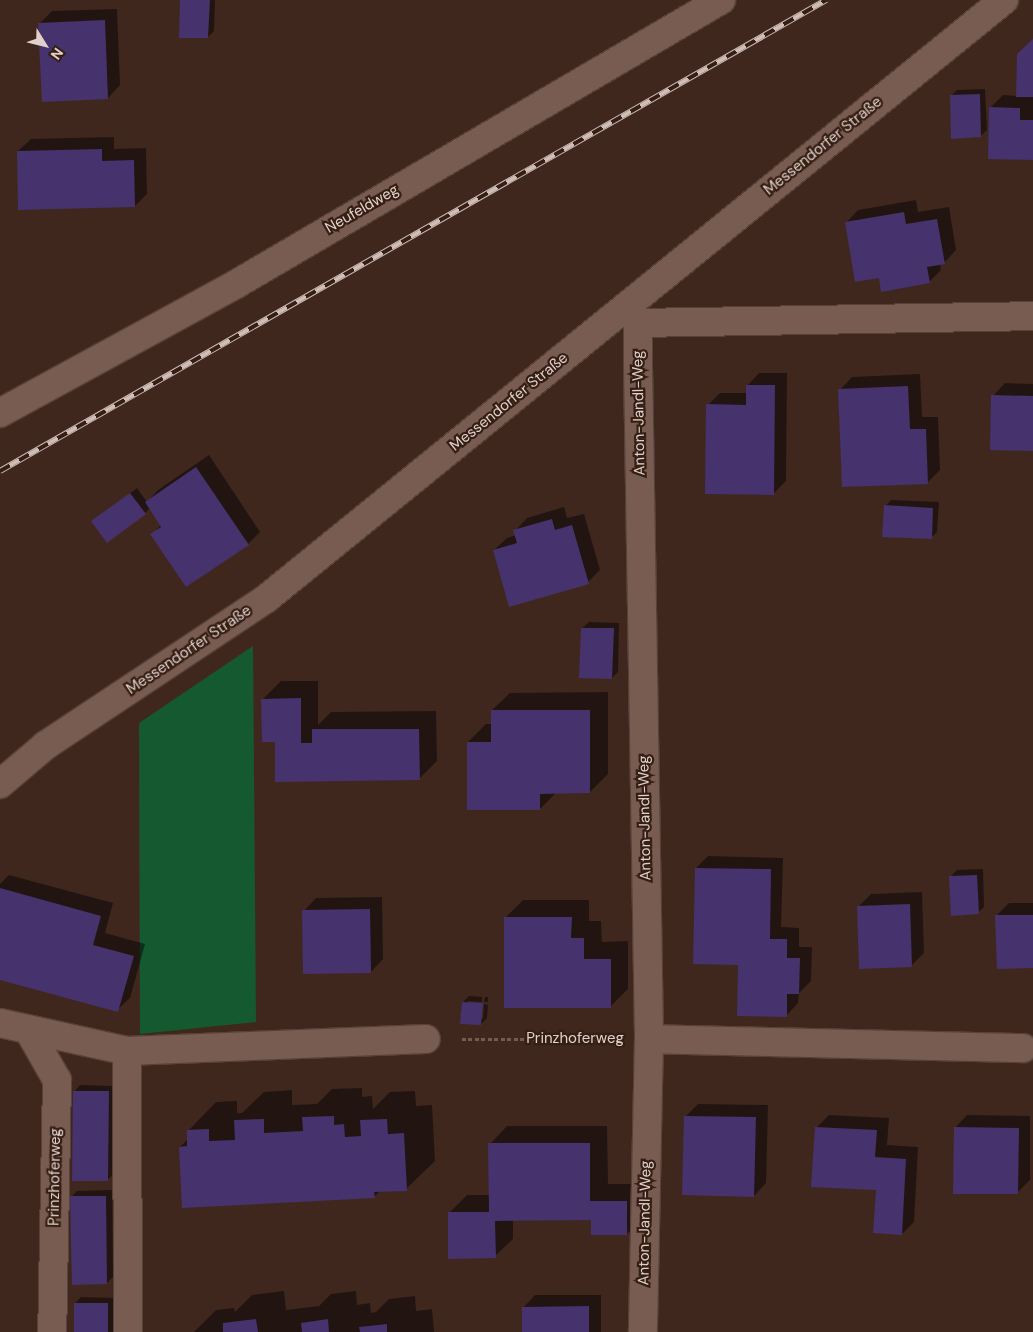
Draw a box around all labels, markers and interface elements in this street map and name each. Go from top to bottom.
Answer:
north arrow [20,20,70,70]
text: N [47,44,67,63]
street label: Messendorfer Straße [760,93,886,199]
street label: Neufeldweg [322,181,402,237]
street label: Messendorfer Straße [446,349,572,455]
street label: Anton-Jandl-Weg [629,350,649,476]
street label: Messendorfer Straße [123,602,255,698]
street label: Anton-Jandl-Weg [635,755,655,881]
street label: Prinzhoferweg [526,1030,624,1048]
street label: Prinzhoferweg [45,1128,65,1226]
street label: Anton-Jandl-Weg [635,1160,655,1286]

